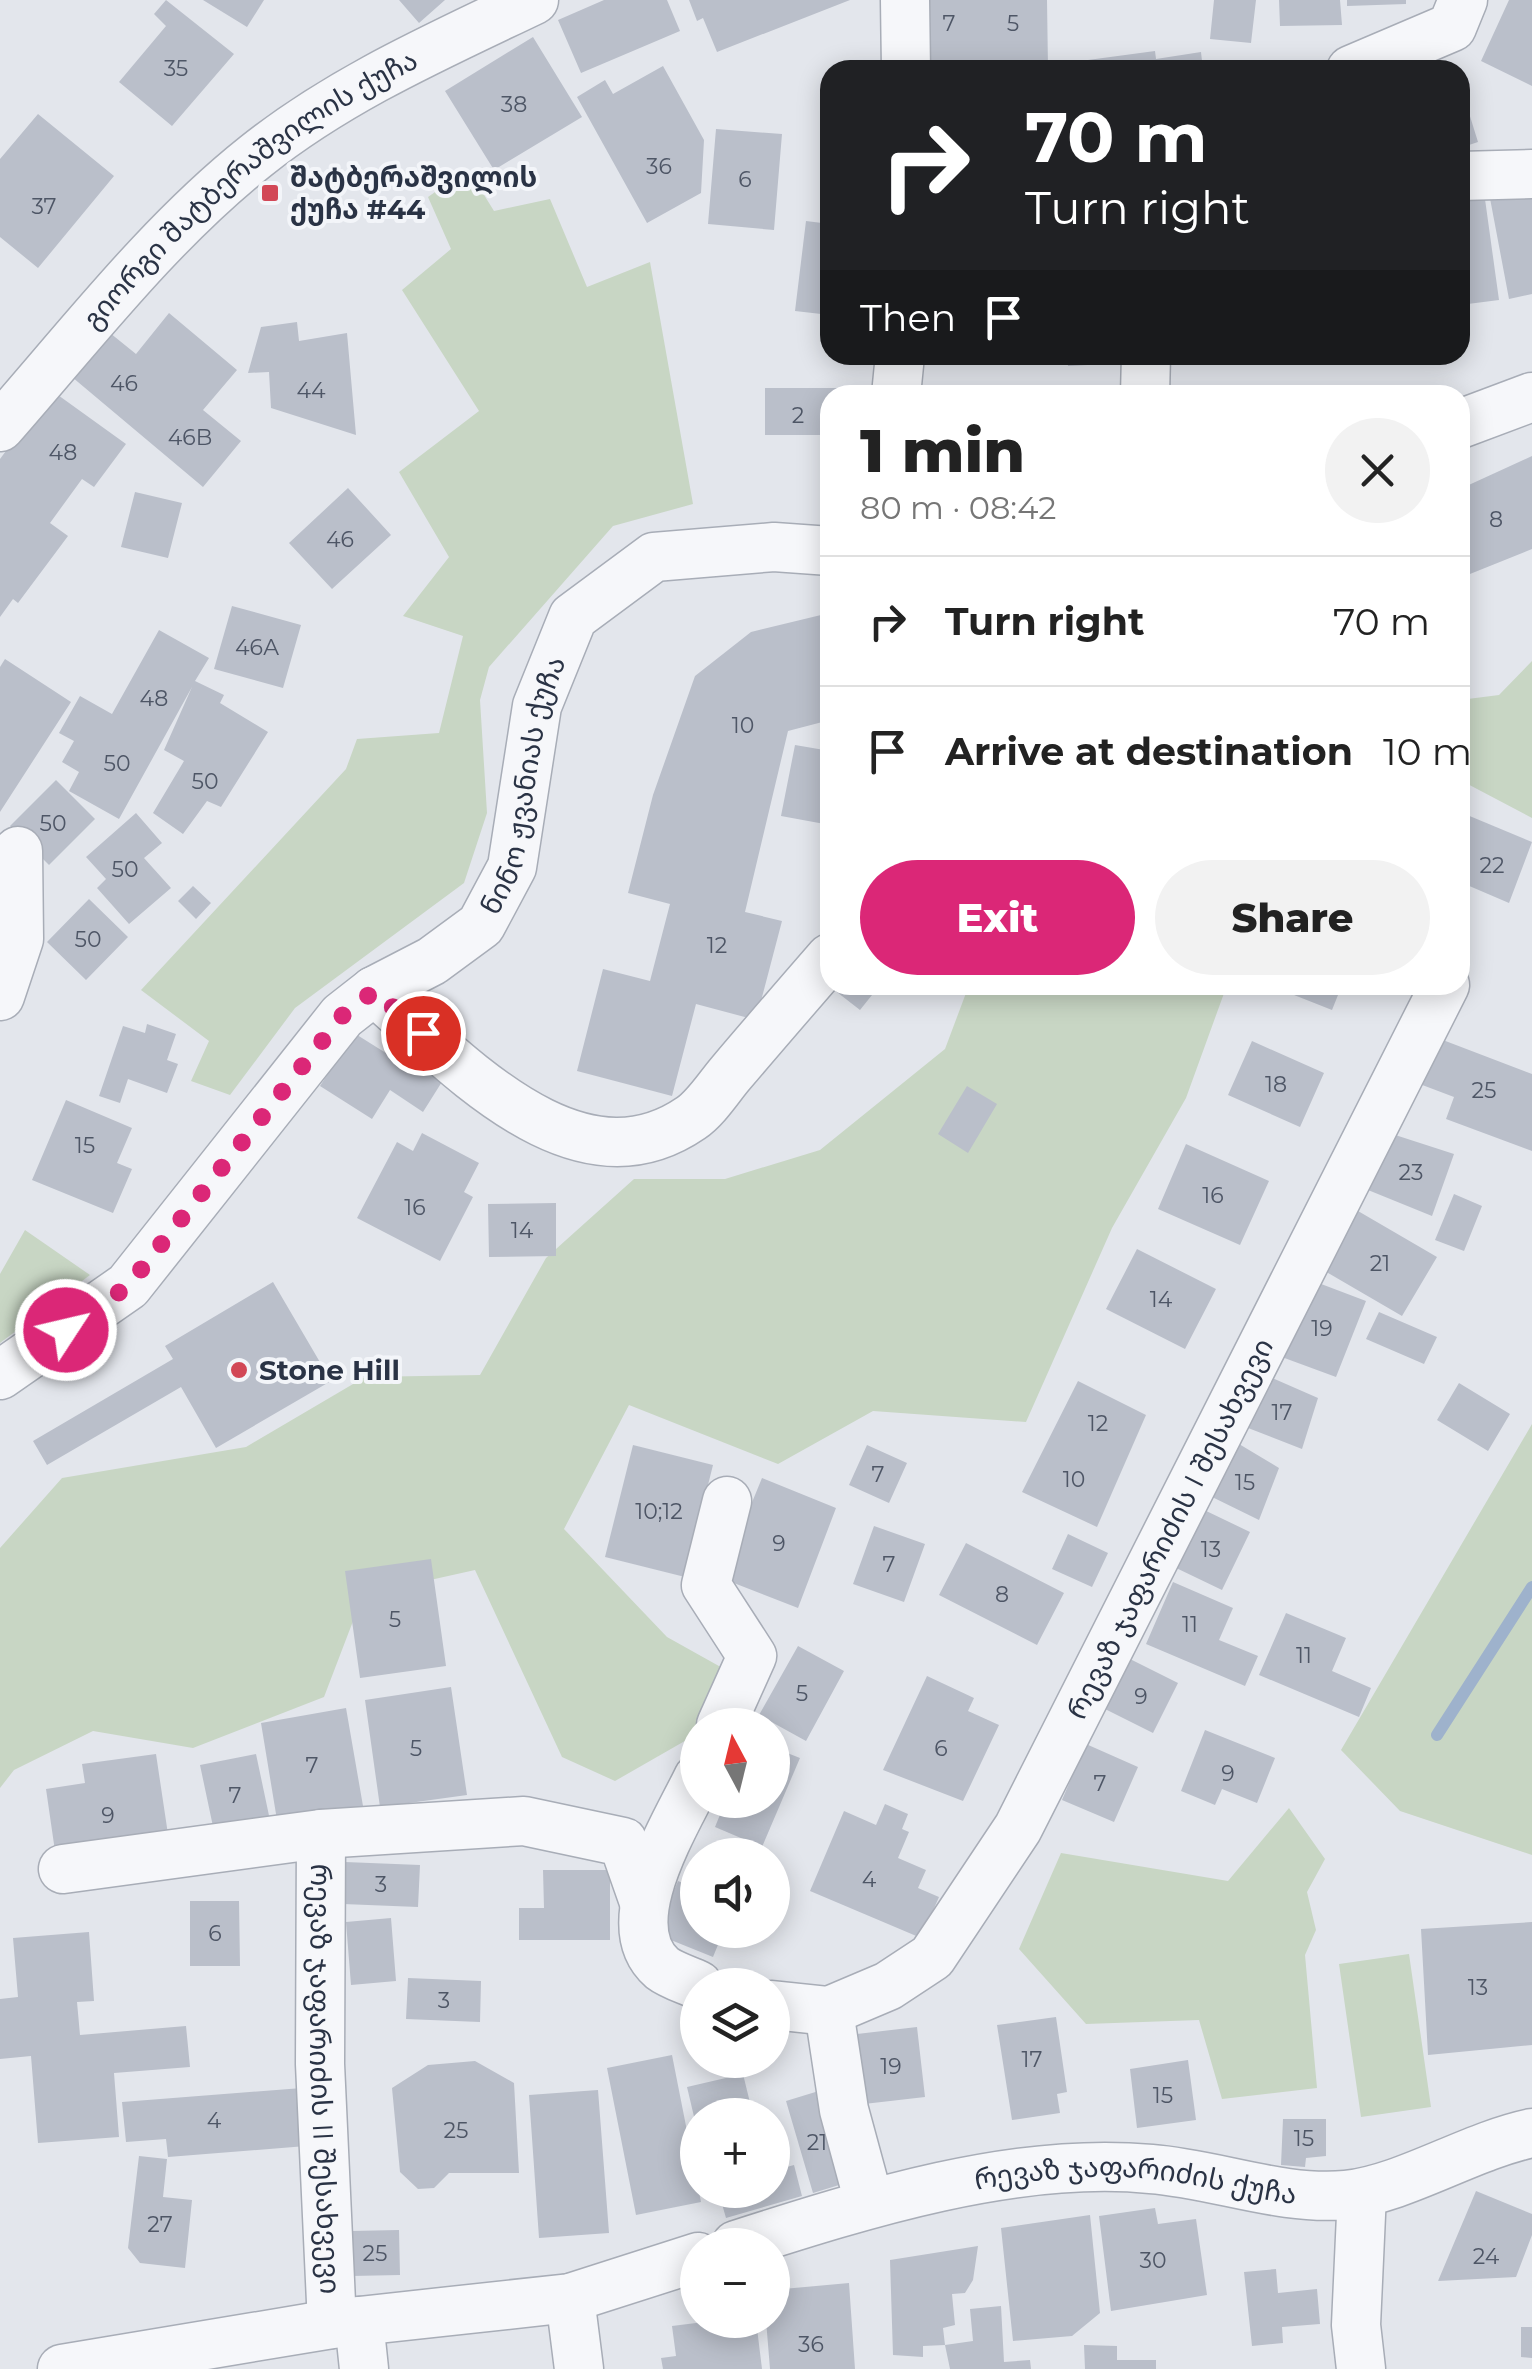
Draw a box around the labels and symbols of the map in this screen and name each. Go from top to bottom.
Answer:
house number: 7 [943,10,956,37]
house number: 5 [1007,10,1019,37]
street label: გიორგი შატბერაშვილის ქუჩა [75,42,423,336]
house number: 35 [164,55,188,82]
house number: 38 [501,91,527,118]
house number: 36 [646,153,672,180]
place label: შატბერაშვილის ქუჩა #44 [290,160,537,226]
house number: 6 [738,166,752,193]
marker: შატბერაშვილის ქუჩა #44 [259,182,281,204]
house number: 37 [31,193,57,220]
house number: 46 [110,370,138,397]
house number: 44 [296,377,326,404]
house number: 2 [792,402,804,429]
house number: 46B [168,424,212,451]
house number: 48 [49,439,77,466]
house number: 8 [1489,506,1503,533]
house number: 46 [326,526,354,553]
house number: 46A [235,634,279,661]
street label: ნინო ჟვანიას ქუჩა [473,651,572,920]
house number: 48 [140,685,168,712]
house number: 10 [732,712,754,739]
house number: 50 [103,750,131,777]
house number: 50 [191,768,219,795]
house number: 50 [39,810,67,837]
house number: 22 [1480,852,1505,879]
house number: 50 [111,856,139,883]
house number: 50 [74,926,102,953]
house number: 12 [707,932,727,959]
pin [381,991,466,1076]
house number: 18 [1265,1071,1287,1098]
house number: 25 [1472,1077,1496,1104]
house number: 15 [75,1132,95,1159]
house number: 23 [1399,1159,1423,1186]
house number: 16 [1202,1182,1224,1209]
house number: 16 [404,1194,426,1221]
house number: 14 [511,1217,534,1244]
house number: 21 [1370,1250,1390,1277]
position arrow [14,1278,118,1382]
house number: 14 [1150,1286,1173,1313]
house number: 19 [1311,1315,1333,1342]
street label: რევაზ ჯაფარიძის I შესახვევი [1059,1332,1280,1724]
place label: Stone Hill [259,1353,400,1387]
marker: Stone Hill [228,1359,250,1381]
house number: 17 [1272,1399,1292,1426]
house number: 12 [1088,1410,1108,1437]
house number: 7 [872,1461,885,1488]
house number: 10 [1063,1466,1085,1493]
house number: 15 [1235,1469,1255,1496]
house number: 10;12 [635,1498,683,1525]
house number: 9 [772,1530,786,1557]
house number: 13 [1201,1536,1221,1563]
house number: 7 [883,1551,896,1578]
house number: 8 [995,1581,1009,1608]
house number: 5 [389,1606,401,1633]
house number: 11 [1182,1611,1198,1638]
house number: 11 [1296,1642,1312,1669]
house number: 5 [796,1680,808,1707]
house number: 9 [1134,1683,1148,1710]
north arrow [680,1708,790,1818]
house number: 5 [410,1735,422,1762]
house number: 6 [934,1735,948,1762]
house number: 7 [306,1752,319,1779]
house number: 9 [1221,1760,1235,1787]
house number: 7 [1094,1770,1107,1797]
house number: 7 [229,1782,242,1809]
house number: 9 [101,1802,115,1829]
street label: რევაზ ჯაფარიძის II შესახვევი [303,1864,348,2295]
house number: 4 [862,1866,877,1893]
house number: 3 [375,1871,387,1898]
house number: 6 [208,1920,222,1947]
house number: 13 [1468,1974,1488,2001]
house number: 3 [438,1987,450,2014]
house number: 17 [1022,2046,1042,2073]
house number: 19 [880,2053,902,2080]
house number: 15 [1153,2082,1173,2109]
house number: 4 [207,2107,222,2134]
house number: 25 [444,2117,468,2144]
house number: 15 [1294,2125,1314,2152]
house number: 21 [807,2129,827,2156]
street label: რევაზ ჯაფარიძის ქუჩა [972,2150,1299,2211]
house number: 27 [147,2211,173,2238]
house number: 25 [363,2240,387,2267]
house number: 24 [1473,2243,1500,2270]
house number: 30 [1140,2247,1166,2274]
house number: 36 [798,2331,824,2358]

